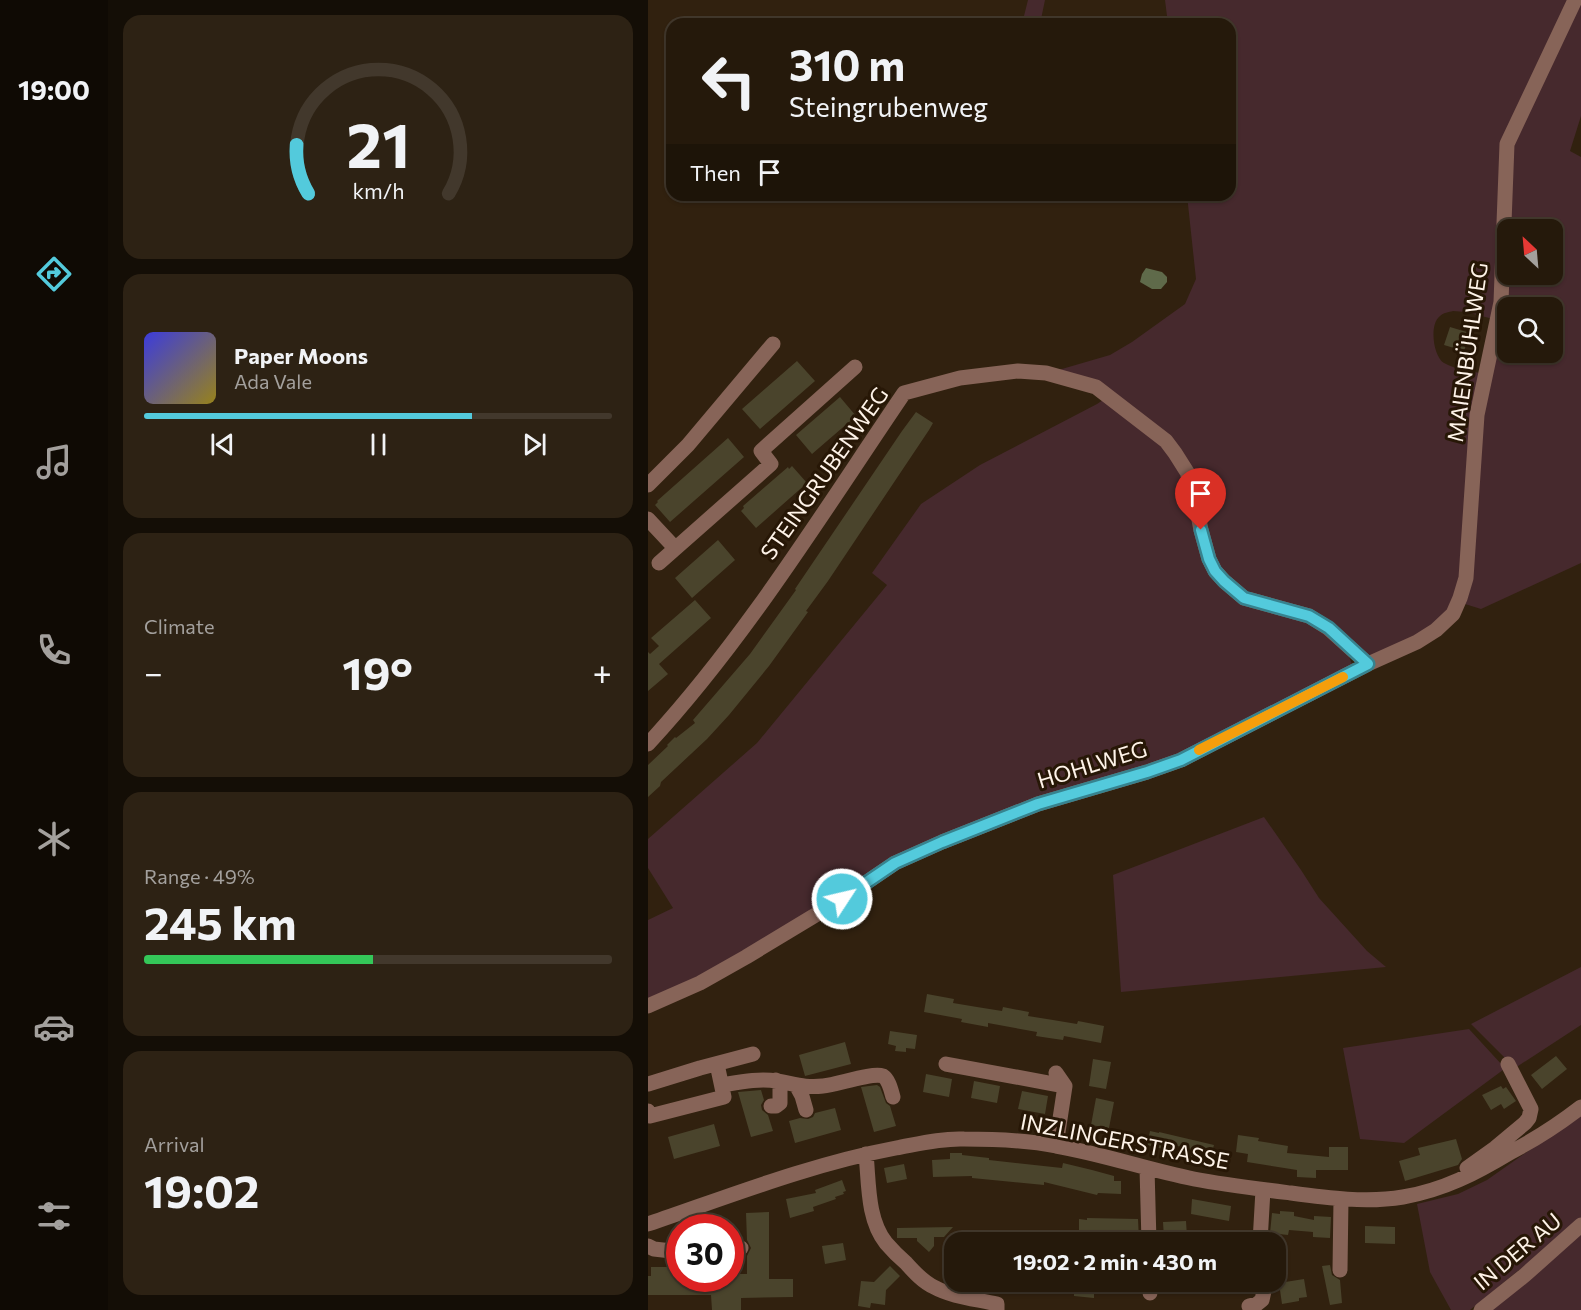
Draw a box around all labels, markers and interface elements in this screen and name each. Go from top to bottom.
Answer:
text: 310 m [789,38,905,90]
icon: left [690,42,768,120]
text: 19:00 [18,73,90,106]
text: Steingrubenweg [789,90,988,123]
text: 21 [346,105,410,181]
icon: arrive [753,156,786,189]
text: Then [690,159,741,186]
text: km/h [352,177,404,203]
north arrow [1497,219,1563,285]
map controls [1497,219,1563,363]
icon: directions [33,253,75,295]
street label: MAIENBÜHLWEG [1441,260,1493,444]
button: search [1497,297,1563,363]
text: Paper Moons [234,342,368,369]
text: Ada Vale [234,369,312,393]
street label: STEINGRUBENWEG [754,382,894,564]
icon: previous [206,428,239,461]
icon: pause [362,428,395,461]
icon: next [518,428,551,461]
icon: music [33,441,75,483]
pin [1175,468,1226,530]
icon: arrive [1184,477,1217,510]
text: Climate [144,614,214,638]
icon: phone [33,629,75,671]
text: 19° [342,644,413,699]
text: − [144,651,163,692]
text: + [593,651,612,692]
street label: HOHLWEG [1034,735,1150,793]
icon: climate [33,818,75,860]
text: Range · 49% [144,864,255,888]
position arrow [810,867,874,931]
text: 245 km [144,894,297,949]
icon: car [33,1006,75,1048]
street label: INZLINGERSTRASSE [1018,1107,1232,1175]
text: Arrival [144,1132,205,1156]
text: 19:02 [144,1162,259,1217]
icon: filters [33,1195,75,1237]
street label: IN DER AU [1468,1207,1566,1295]
speed limit sign: 30 [666,1214,744,1292]
text: 19:02 · 2 min · 430 m [1013,1248,1217,1275]

